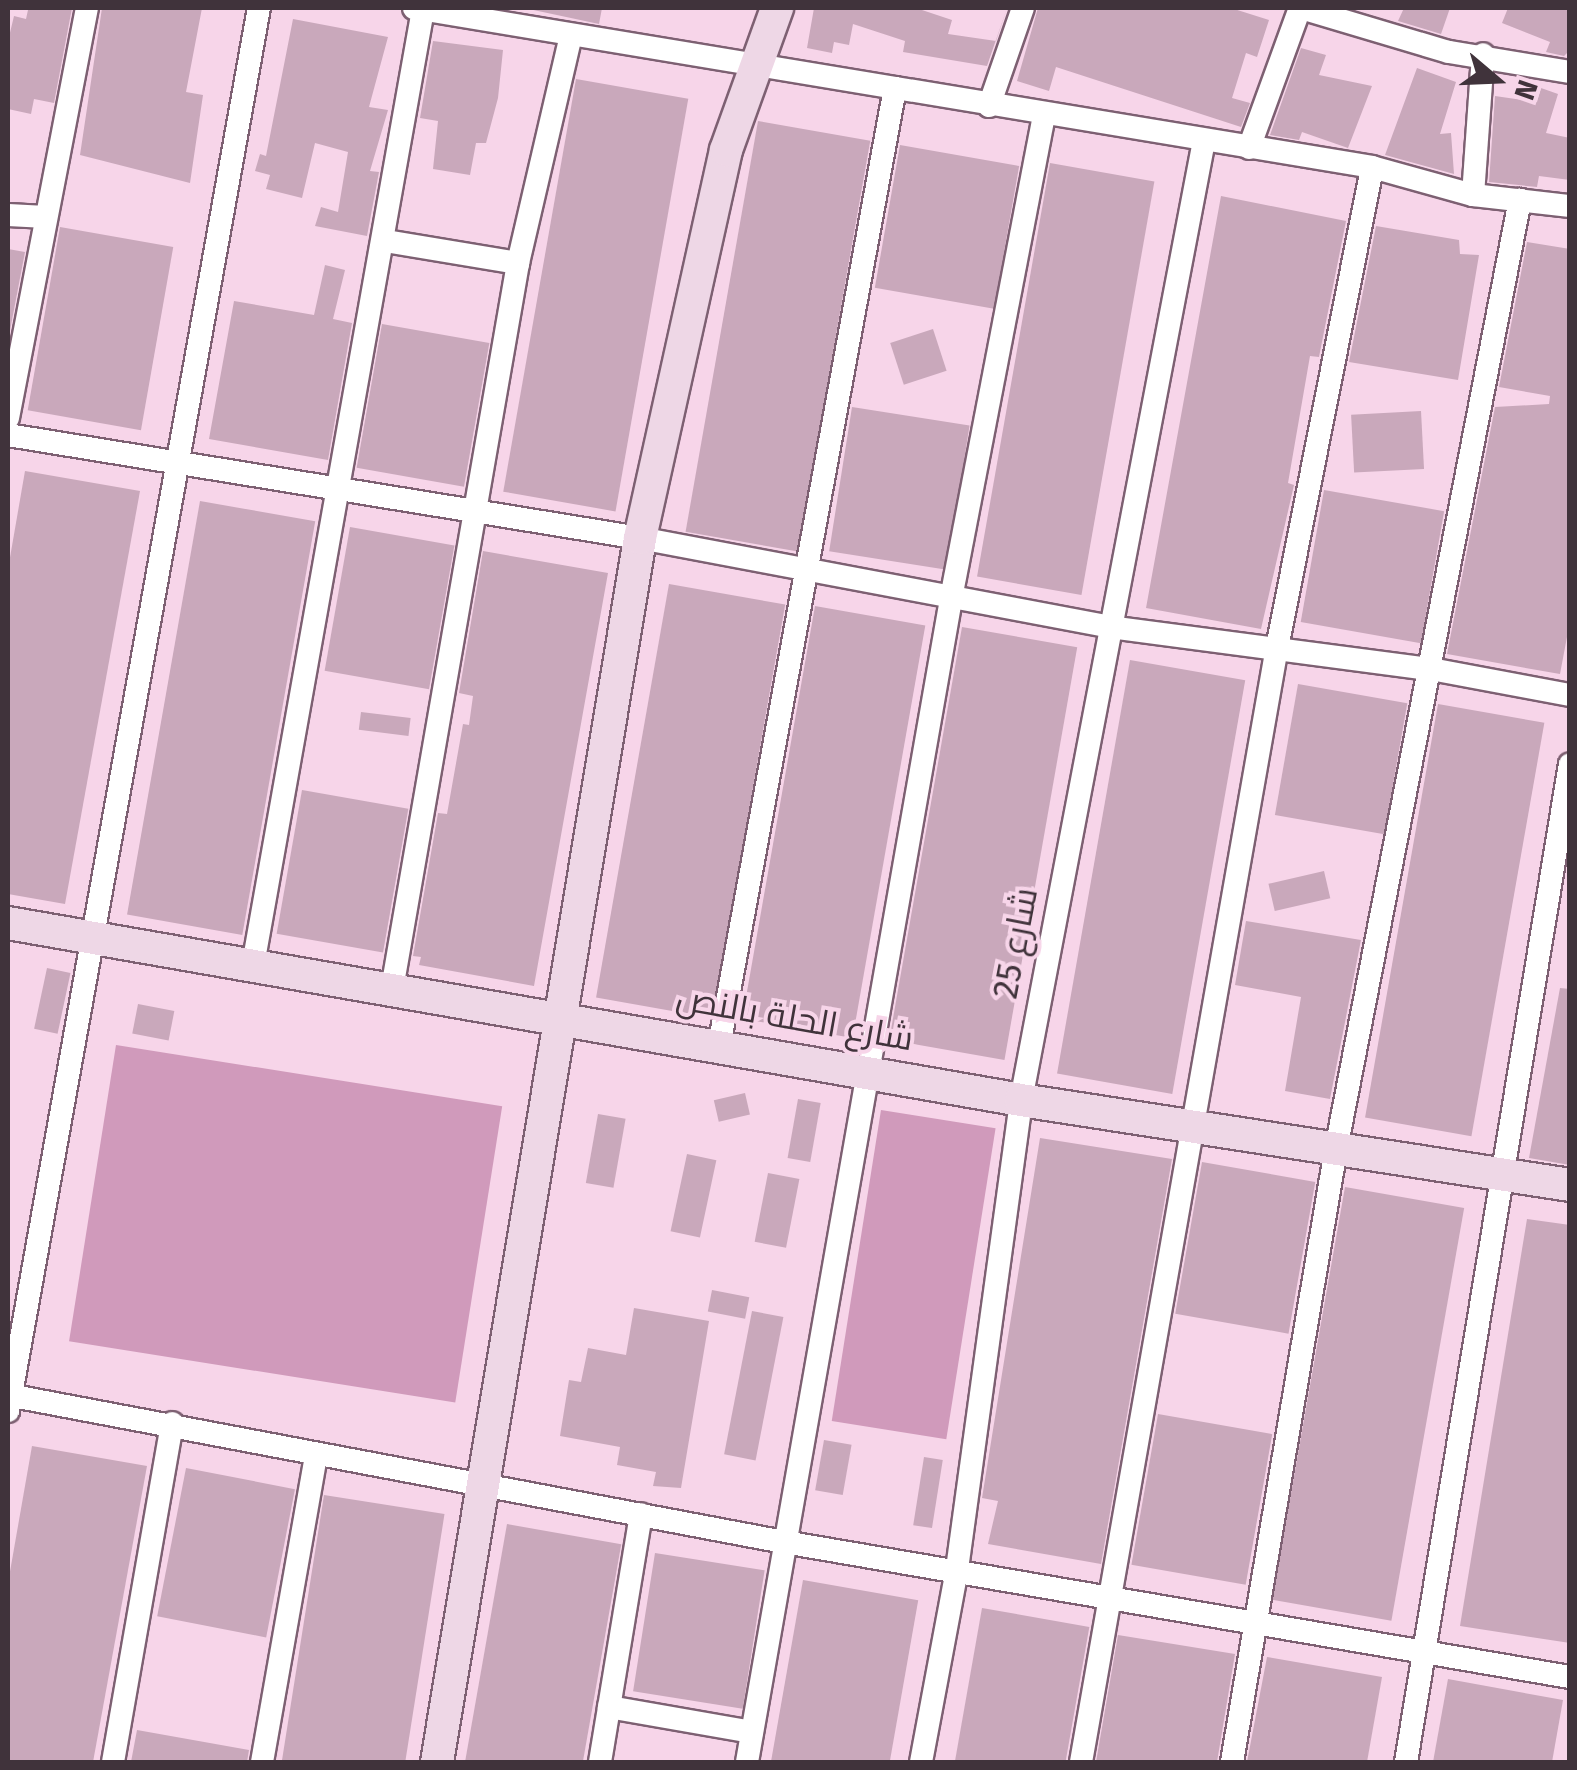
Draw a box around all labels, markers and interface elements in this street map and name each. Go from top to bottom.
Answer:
north arrow [1447,30,1547,130]
text: N [1507,76,1544,104]
street label: شارع 25 [984,884,1046,1002]
street label: شارع الحلة بالنص [673,976,917,1060]

